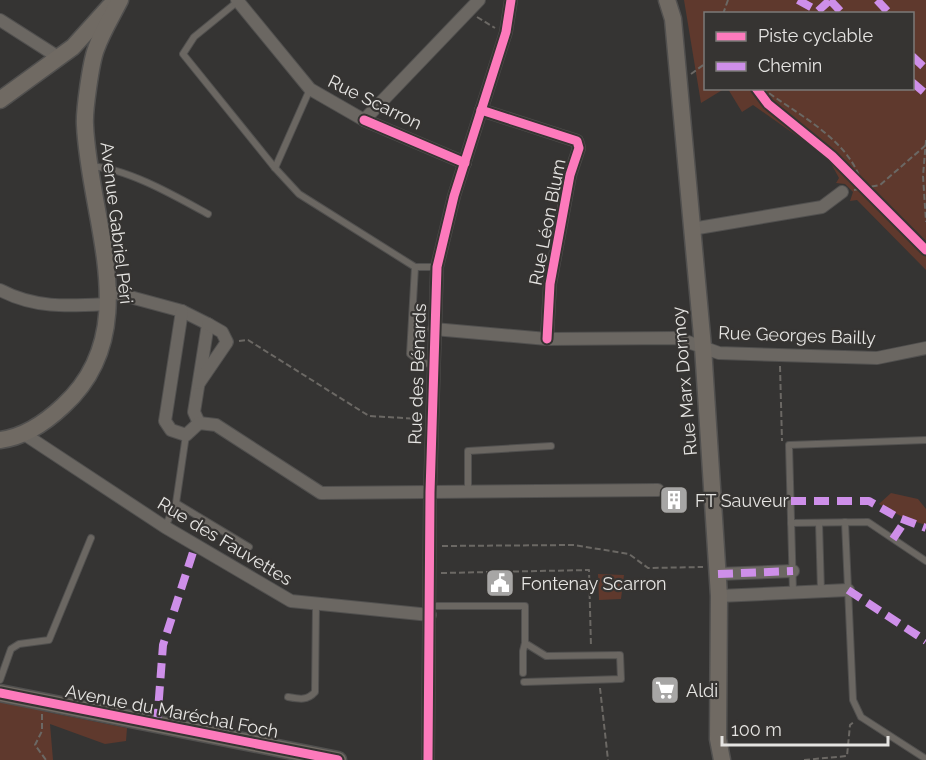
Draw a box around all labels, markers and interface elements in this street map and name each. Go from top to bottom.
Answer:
legend [704,12,914,90]
text: Piste cyclable [758,25,874,46]
text: Chemin [758,55,822,76]
street label: Rue Scarron [325,70,425,134]
street label: Avenue Gabriel Péri [97,141,137,305]
street label: Rue Léon Blum [524,157,570,287]
street label: Rue des Bénards [404,303,430,445]
street label: Rue Marx Dormoy [667,305,701,456]
street label: Rue Georges Bailly [718,322,876,348]
building icon: FT Sauveur [658,484,690,516]
place label: FT Sauveur [695,490,790,511]
street label: Rue des Fauvettes [154,493,296,590]
public building icon: Fontenay Scarron [484,567,516,599]
place label: Fontenay Scarron [521,573,667,594]
supermarket icon: Aldi [649,674,681,706]
street label: Avenue du Maréchal Foch [64,680,280,742]
place label: Aldi [686,680,718,701]
scale bar [722,709,888,747]
text: 100 m [731,719,782,740]

